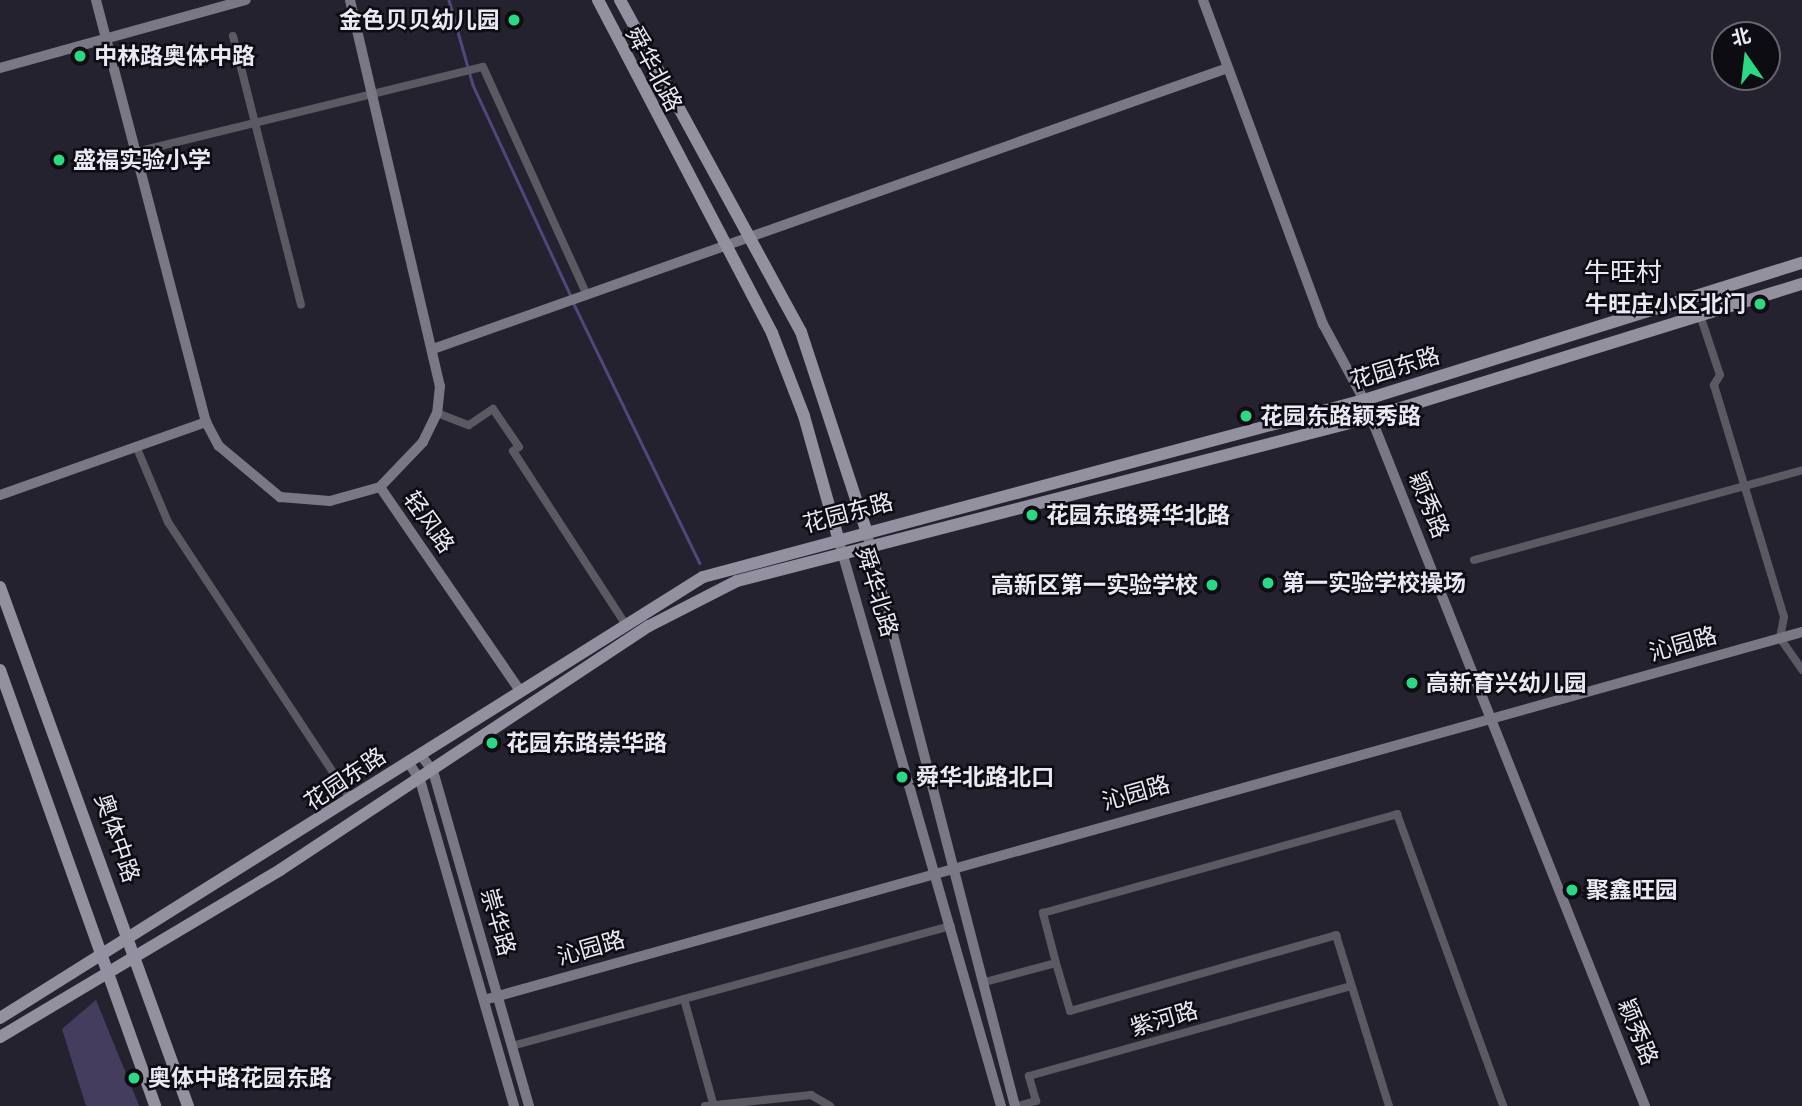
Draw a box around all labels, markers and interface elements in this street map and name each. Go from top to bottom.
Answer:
place label: 金色贝贝幼儿园 [339,6,500,34]
marker: 金色贝贝幼儿园 [506,12,522,28]
north arrow [1711,21,1781,91]
street label: 舜华北路 [620,22,688,116]
text: 北 [1729,23,1754,52]
place label: 中林路奥体中路 [94,42,255,70]
marker: 中林路奥体中路 [72,48,88,64]
place label: 盛福实验小学 [73,146,211,174]
marker: 盛福实验小学 [51,152,67,168]
district label: 牛旺村 [1584,257,1662,289]
place label: 牛旺庄小区北门 [1585,290,1746,318]
marker: 牛旺庄小区北门 [1752,296,1768,312]
street label: 花园东路 [1347,341,1443,395]
place label: 花园东路颖秀路 [1260,402,1421,430]
marker: 花园东路颖秀路 [1238,408,1254,424]
street label: 颖秀路 [1403,468,1455,542]
street label: 轻风路 [398,486,460,558]
street label: 花园东路 [800,488,896,538]
place label: 花园东路舜华北路 [1046,501,1230,529]
marker: 花园东路舜华北路 [1024,507,1040,523]
street label: 舜华北路 [850,544,904,640]
place label: 第一实验学校操场 [1282,569,1466,597]
place label: 高新区第一实验学校 [991,571,1198,599]
marker: 第一实验学校操场 [1260,575,1276,591]
marker: 高新区第一实验学校 [1204,577,1220,593]
street label: 沁园路 [1646,621,1720,667]
place label: 高新育兴幼儿园 [1426,669,1587,697]
marker: 高新育兴幼儿园 [1404,675,1420,691]
place label: 花园东路崇华路 [506,729,667,757]
marker: 花园东路崇华路 [484,735,500,751]
street label: 花园东路 [299,742,391,816]
place label: 舜华北路北口 [916,763,1054,791]
marker: 舜华北路北口 [894,769,910,785]
street label: 沁园路 [1099,770,1173,816]
street label: 奥体中路 [89,790,145,886]
place label: 聚鑫旺园 [1586,876,1678,904]
marker: 聚鑫旺园 [1564,882,1580,898]
street label: 崇华路 [475,885,521,959]
street label: 沁园路 [554,925,628,971]
street label: 颖秀路 [1612,995,1664,1069]
street label: 紫河路 [1127,996,1201,1042]
place label: 奥体中路花园东路 [148,1064,332,1092]
marker: 奥体中路花园东路 [126,1070,142,1086]

